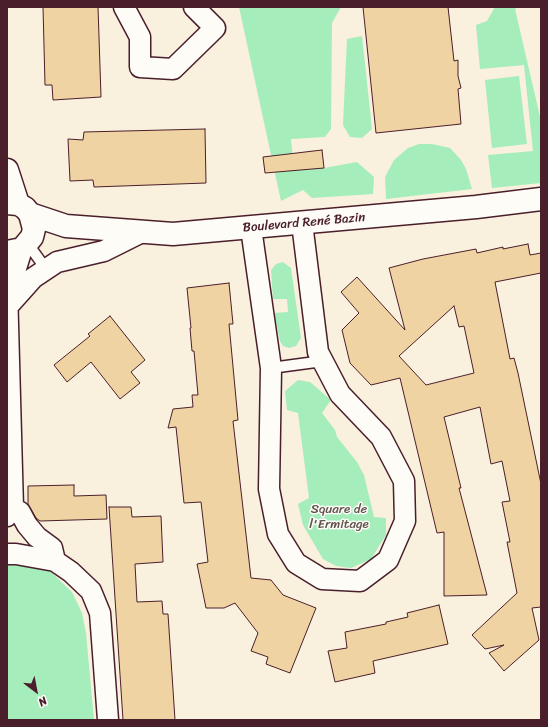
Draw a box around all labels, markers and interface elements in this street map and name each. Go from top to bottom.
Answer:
street label: Boulevard René Bazin [242,210,366,236]
park label: Square de l'Ermitage [309,502,369,533]
north arrow [16,671,56,711]
text: N [34,692,51,712]

